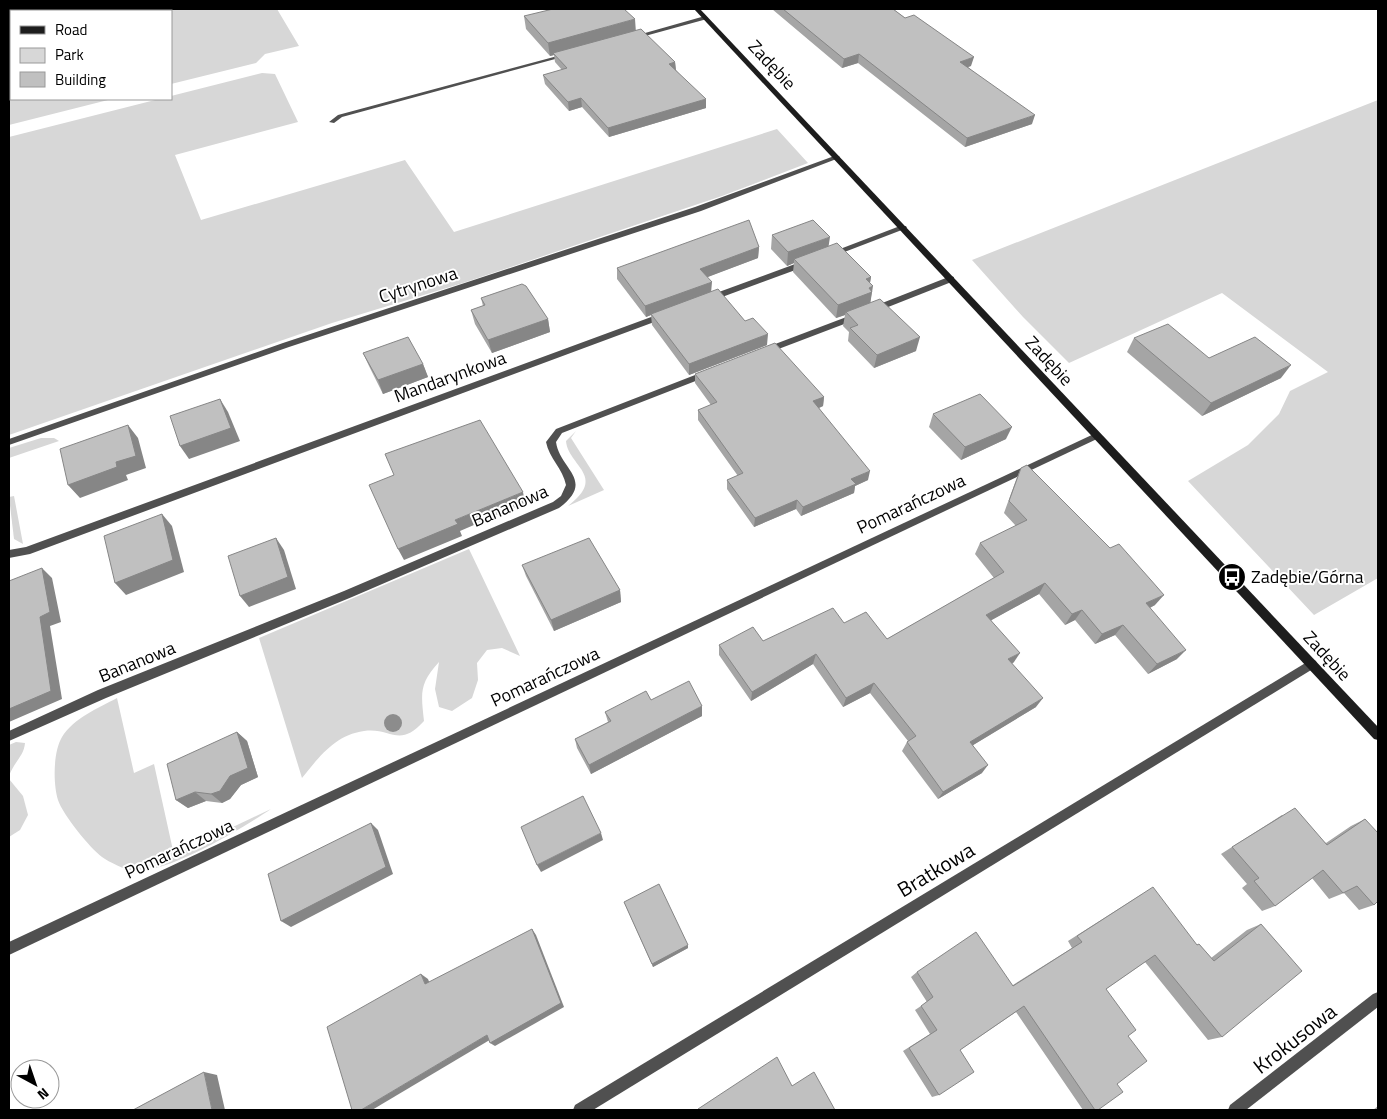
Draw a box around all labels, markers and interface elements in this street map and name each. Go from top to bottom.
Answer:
legend [10,10,172,100]
text: Road [55,18,87,41]
street label: Zadębie [742,34,803,96]
text: Park [55,43,84,66]
text: Building [55,68,106,91]
street label: Cytrynowa [375,259,461,310]
street label: Zadębie [1019,330,1080,392]
street label: Mandarynkowa [390,344,510,409]
street label: Pomarańczowa [852,467,970,541]
street label: Bananowa [467,477,552,534]
bus stop icon: Zadębie/Górna [1217,562,1247,592]
place label: Zadębie/Górna [1251,563,1364,590]
street label: Zadębie [1297,625,1358,687]
street label: Bananowa [94,634,179,689]
street label: Pomarańczowa [486,640,604,714]
street label: Pomarańczowa [120,812,238,886]
street label: Bratkowa [891,833,981,905]
street label: Krokusowa [1246,995,1343,1081]
north arrow [10,1059,60,1109]
text: N [33,1083,54,1106]

